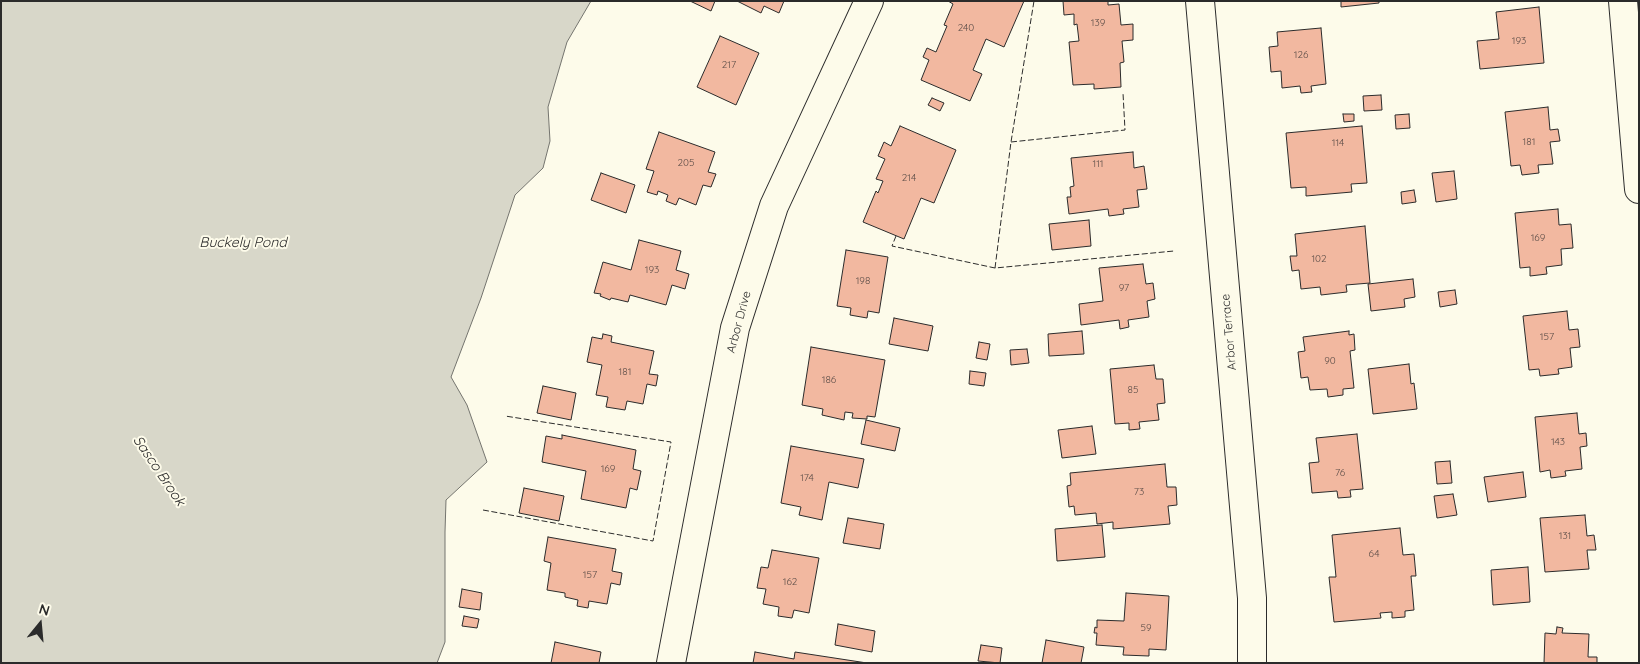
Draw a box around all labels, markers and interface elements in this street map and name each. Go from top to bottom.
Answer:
house number: 139 [1091,17,1105,29]
house number: 240 [958,22,974,34]
house number: 193 [1512,35,1526,47]
house number: 126 [1294,49,1308,61]
house number: 217 [722,59,736,71]
house number: 181 [1523,136,1535,148]
house number: 114 [1332,137,1344,149]
house number: 205 [678,157,694,169]
house number: 111 [1092,158,1104,170]
house number: 214 [902,172,916,184]
house number: 169 [1531,232,1545,244]
water label: Buckely Pond [199,235,287,251]
house number: 102 [1311,253,1327,265]
house number: 193 [645,264,659,276]
house number: 198 [856,275,870,287]
house number: 97 [1119,282,1129,294]
street label: Arbor Drive [724,289,754,355]
street label: Arbor Terrace [1218,293,1240,371]
house number: 157 [1540,331,1554,343]
house number: 90 [1324,355,1336,367]
house number: 181 [619,366,631,378]
house number: 186 [822,374,836,386]
house number: 85 [1128,384,1138,396]
water label: Sasco Brook [129,433,189,509]
house number: 143 [1551,436,1565,448]
house number: 169 [601,463,615,475]
house number: 76 [1335,467,1345,479]
house number: 174 [800,472,814,484]
house number: 73 [1134,486,1144,498]
house number: 131 [1559,530,1571,542]
house number: 64 [1369,548,1379,560]
house number: 157 [583,569,597,581]
house number: 162 [783,576,797,588]
north arrow [15,599,65,649]
text: N [37,600,52,620]
house number: 59 [1140,622,1152,634]

